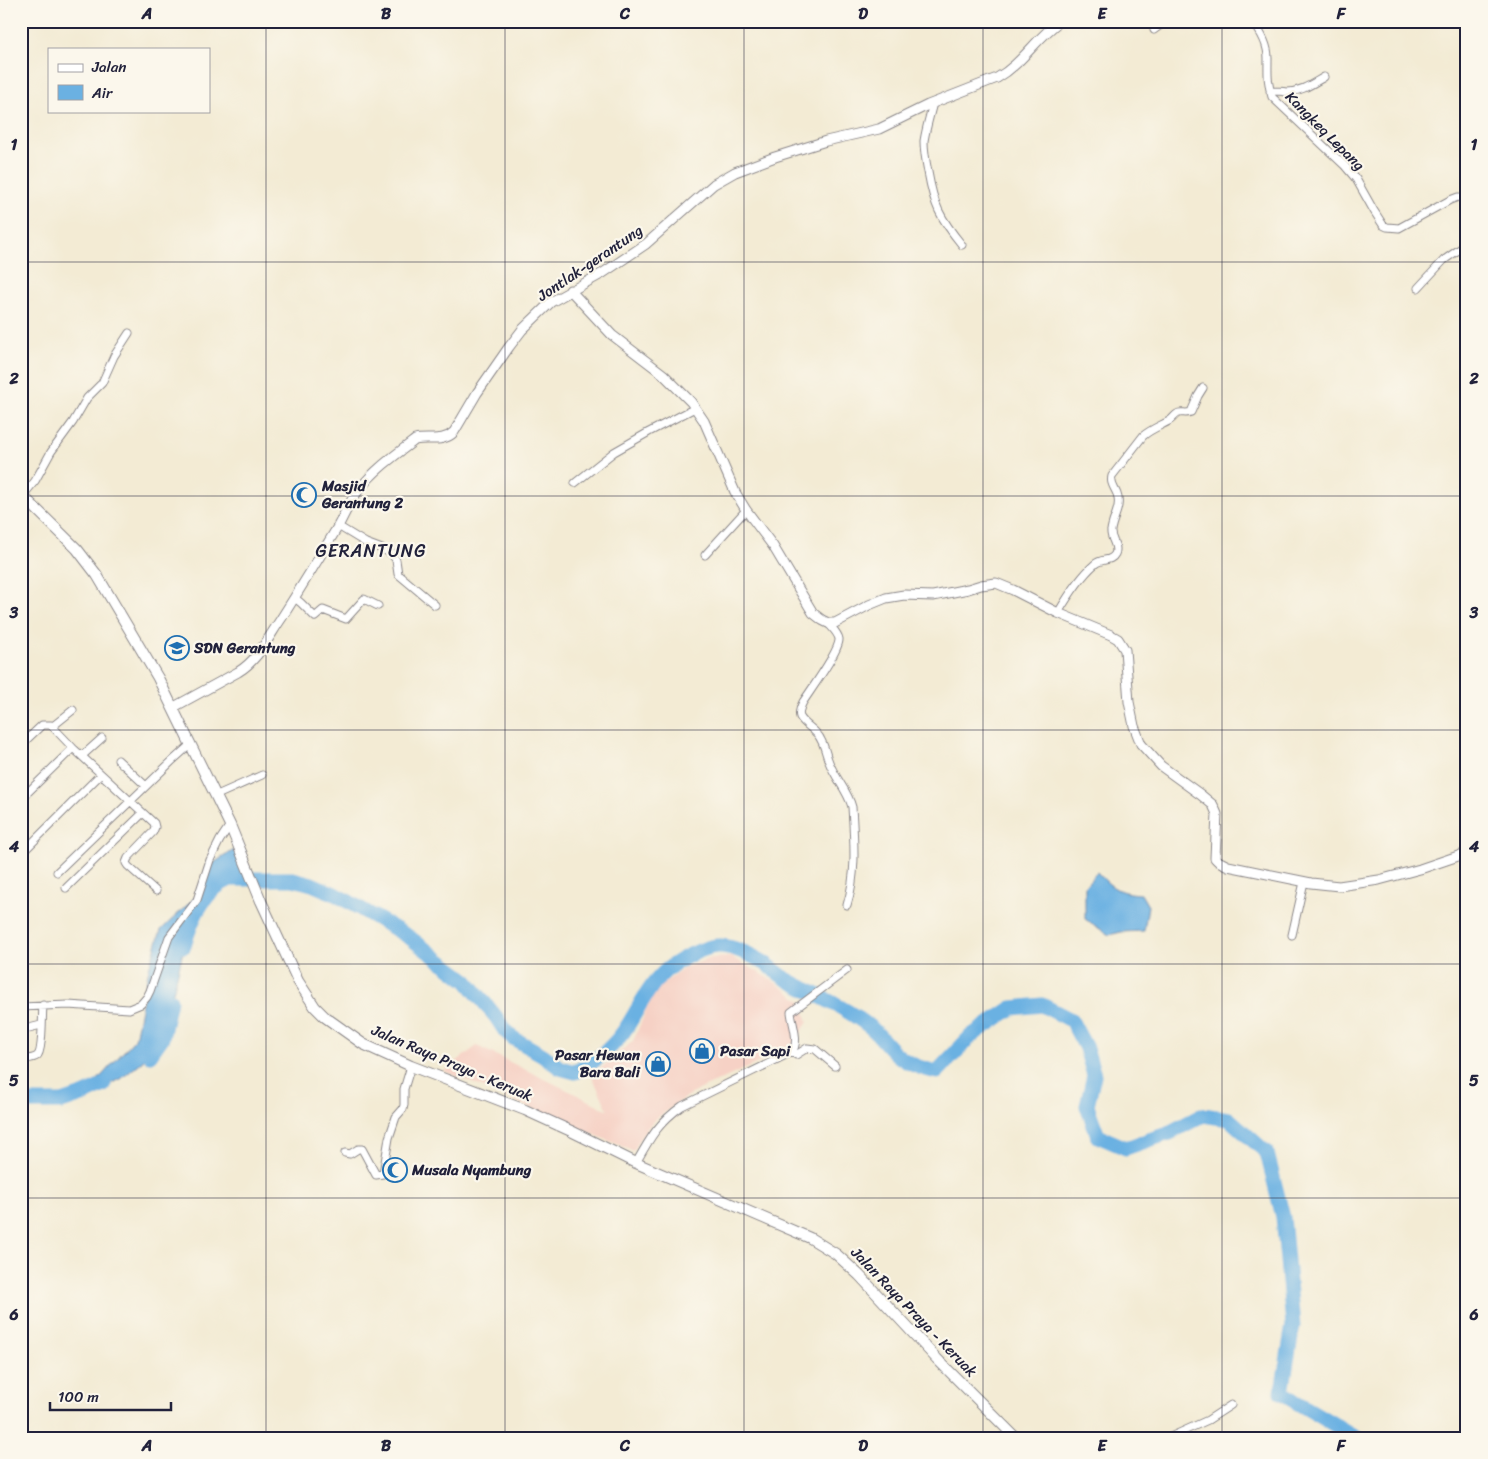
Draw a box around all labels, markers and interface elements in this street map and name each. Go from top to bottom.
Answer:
text: A [141,0,152,28]
text: B [381,0,392,28]
text: C [619,0,631,28]
text: D [858,0,868,28]
text: E [1098,0,1108,28]
text: F [1336,0,1347,28]
legend [48,48,210,112]
text: Jalan [91,54,126,80]
text: Air [91,80,113,106]
street label: Kangkeq Lepang [1279,85,1371,177]
text: 1 [11,130,18,159]
text: 1 [1471,130,1478,159]
street label: Jontlak-gerantung [531,218,649,309]
text: 2 [8,364,19,393]
text: 2 [1468,364,1479,393]
place label: Masjid Gerantung 2 [321,473,403,516]
mosque icon: Masjid Gerantung 2 [291,482,317,508]
district label: GERANTUNG [315,535,427,567]
text: 3 [9,598,19,627]
text: 3 [1469,598,1479,627]
school or university icon: SDN Gerantung [164,635,190,661]
place label: SDN Gerantung [193,635,296,661]
text: 4 [8,832,19,861]
text: 4 [1468,832,1479,861]
street label: Jalan Raya Praya - Keruak [366,1017,537,1109]
shop icon: Pasar Sapi [689,1038,715,1064]
place label: Pasar Sapi [720,1038,791,1064]
place label: Pasar Hewan Bara Bali [555,1042,641,1085]
shop icon: Pasar Hewan Bara Bali [645,1051,671,1077]
text: 5 [9,1066,19,1095]
text: 5 [1469,1066,1479,1095]
mosque icon: Musala Nyambung [382,1157,408,1183]
place label: Musala Nyambung [411,1157,532,1183]
street label: Jalan Raya Praya - Keruak [844,1240,983,1383]
text: 6 [8,1300,19,1329]
text: 6 [1468,1300,1479,1329]
scale bar [50,1379,171,1411]
text: 100 m [58,1384,99,1410]
text: A [141,1431,152,1459]
text: B [381,1431,392,1459]
text: C [619,1431,631,1459]
text: D [858,1431,868,1459]
text: E [1098,1431,1108,1459]
text: F [1336,1431,1347,1459]

